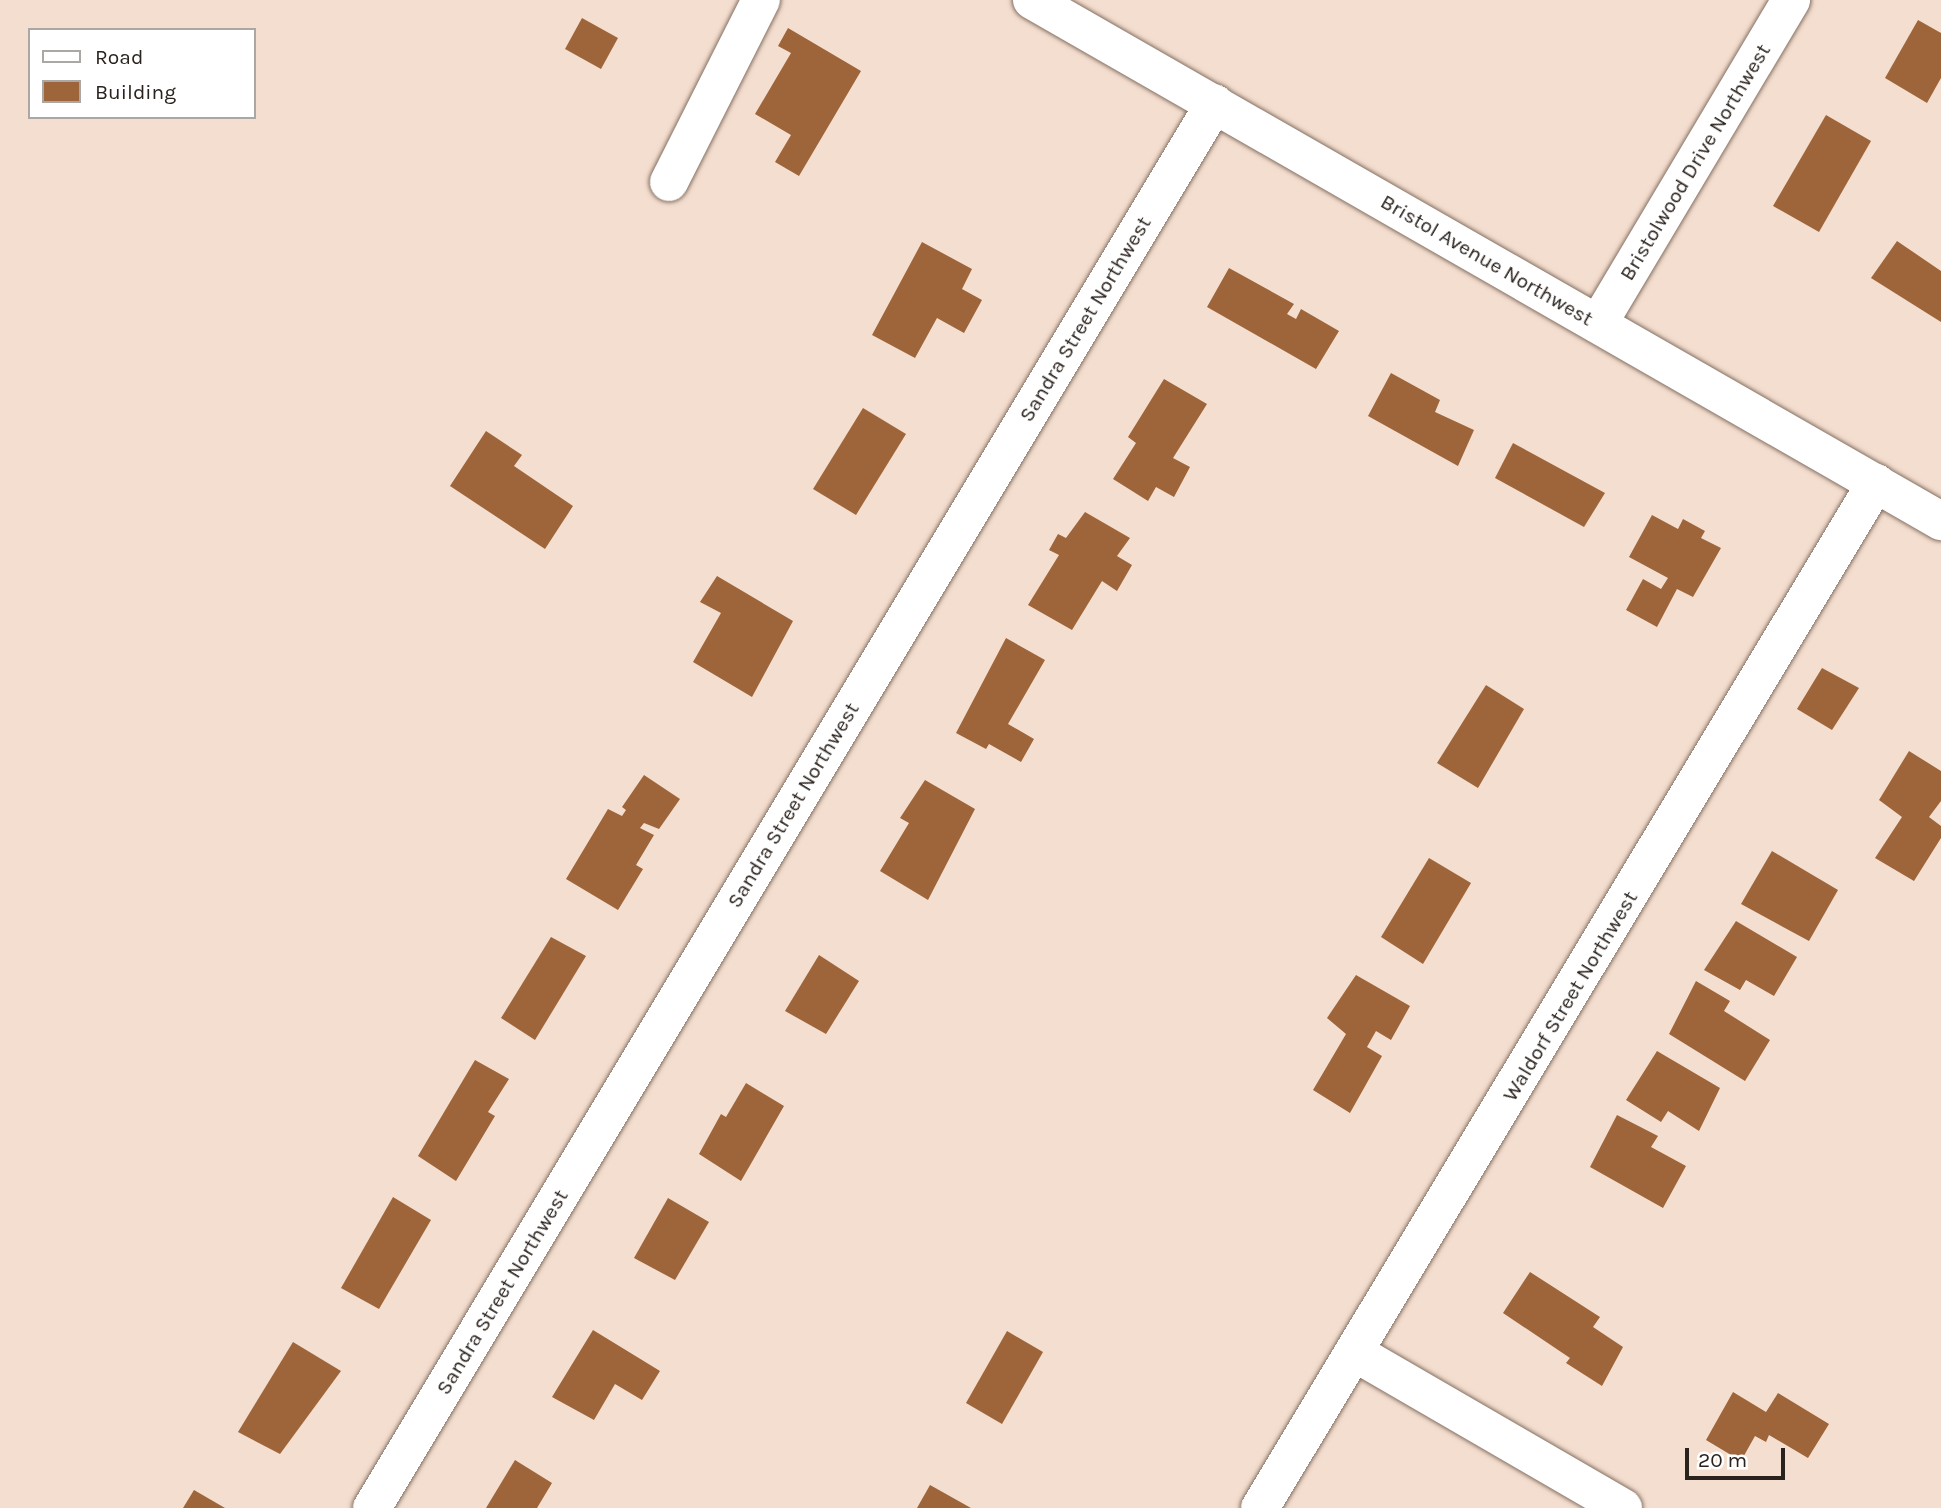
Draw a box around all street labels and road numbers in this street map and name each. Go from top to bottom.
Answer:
street label: Bristolwood Drive Northwest [1614,39,1776,285]
street label: Bristol Avenue Northwest [1376,189,1598,331]
street label: Sandra Street Northwest [1014,212,1156,426]
street label: Sandra Street Northwest [722,698,864,912]
street label: Waldorf Street Northwest [1497,886,1643,1106]
street label: Sandra Street Northwest [431,1185,573,1399]

